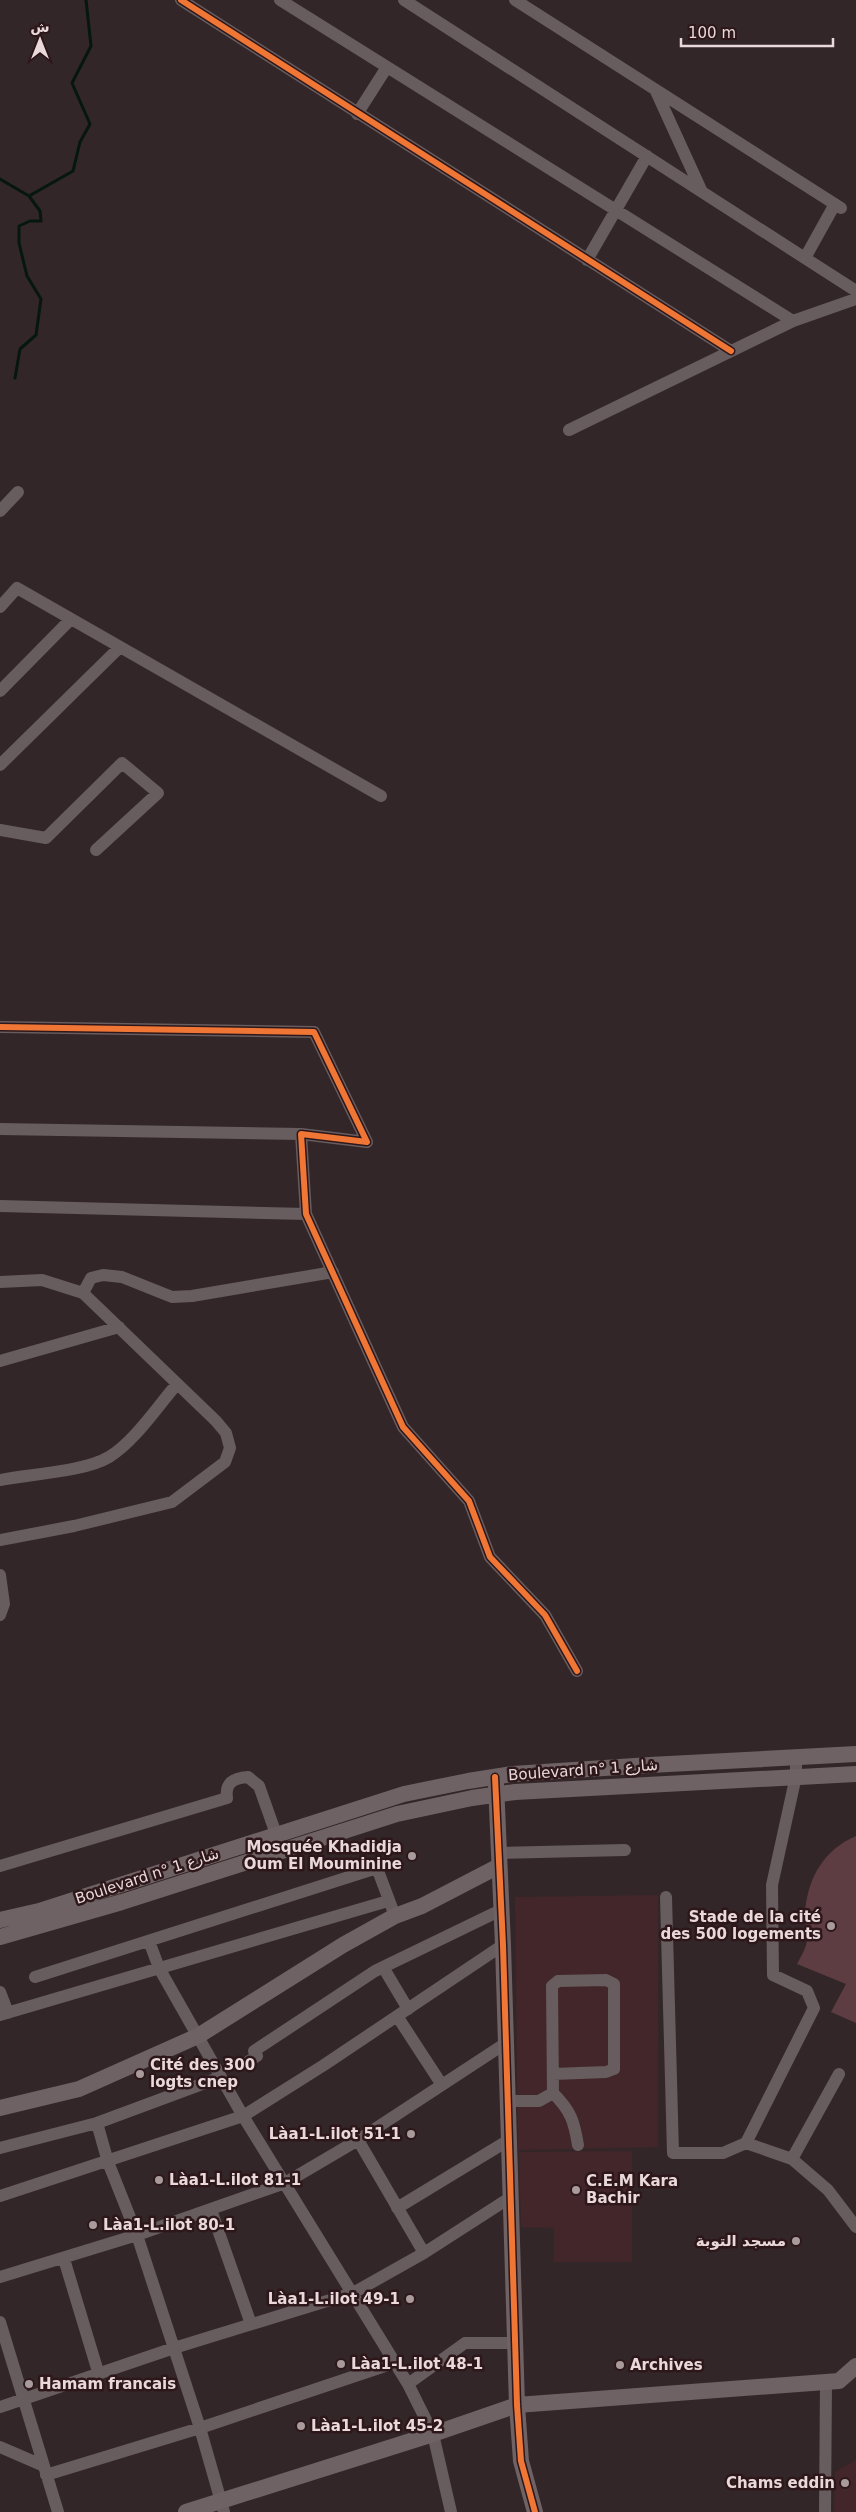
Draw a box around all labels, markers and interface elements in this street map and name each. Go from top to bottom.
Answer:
north arrow [15,15,65,65]
scale bar [681,15,834,47]
text: ش [30,19,50,35]
text: 100 m [688,24,736,42]
street label: Boulevard n° شارع 1 [508,1756,658,1784]
place label: Mosquée Khadidja Oum El Mouminine [244,1838,402,1873]
street label: Boulevard n° شارع 1 [73,1844,221,1908]
marker: Mosquée Khadidja Oum El Mouminine [406,1850,418,1862]
place label: Stade de la cité des 500 logements [660,1908,821,1943]
marker: Stade de la cité des 500 logements [825,1920,837,1932]
place label: Cité des 300 logts cnep [150,2056,255,2091]
marker: Cité des 300 logts cnep [134,2068,146,2080]
place label: Làa1-L.ilot 51-1 [269,2125,401,2143]
marker: Làa1-L.ilot 51-1 [405,2128,417,2140]
place label: Làa1-L.ilot 81-1 [169,2171,301,2189]
place label: C.E.M Kara Bachir [586,2172,678,2207]
marker: Làa1-L.ilot 81-1 [153,2174,165,2186]
marker: C.E.M Kara Bachir [570,2184,582,2196]
place label: Làa1-L.ilot 80-1 [103,2216,235,2234]
marker: Làa1-L.ilot 80-1 [87,2219,99,2231]
place label: مسجد التوبة [696,2232,786,2250]
marker: مسجد التوبة [790,2235,802,2247]
place label: Làa1-L.ilot 49-1 [268,2290,400,2308]
marker: Làa1-L.ilot 49-1 [404,2293,416,2305]
place label: Làa1-L.ilot 48-1 [351,2355,483,2373]
place label: Archives [630,2356,703,2374]
marker: Làa1-L.ilot 48-1 [335,2358,347,2370]
marker: Archives [614,2359,626,2371]
place label: Hamam francais [39,2375,176,2393]
marker: Hamam francais [23,2378,35,2390]
place label: Làa1-L.ilot 45-2 [311,2417,443,2435]
marker: Làa1-L.ilot 45-2 [295,2420,307,2432]
place label: Chams eddin [726,2474,835,2492]
marker: Chams eddin [839,2477,851,2489]

